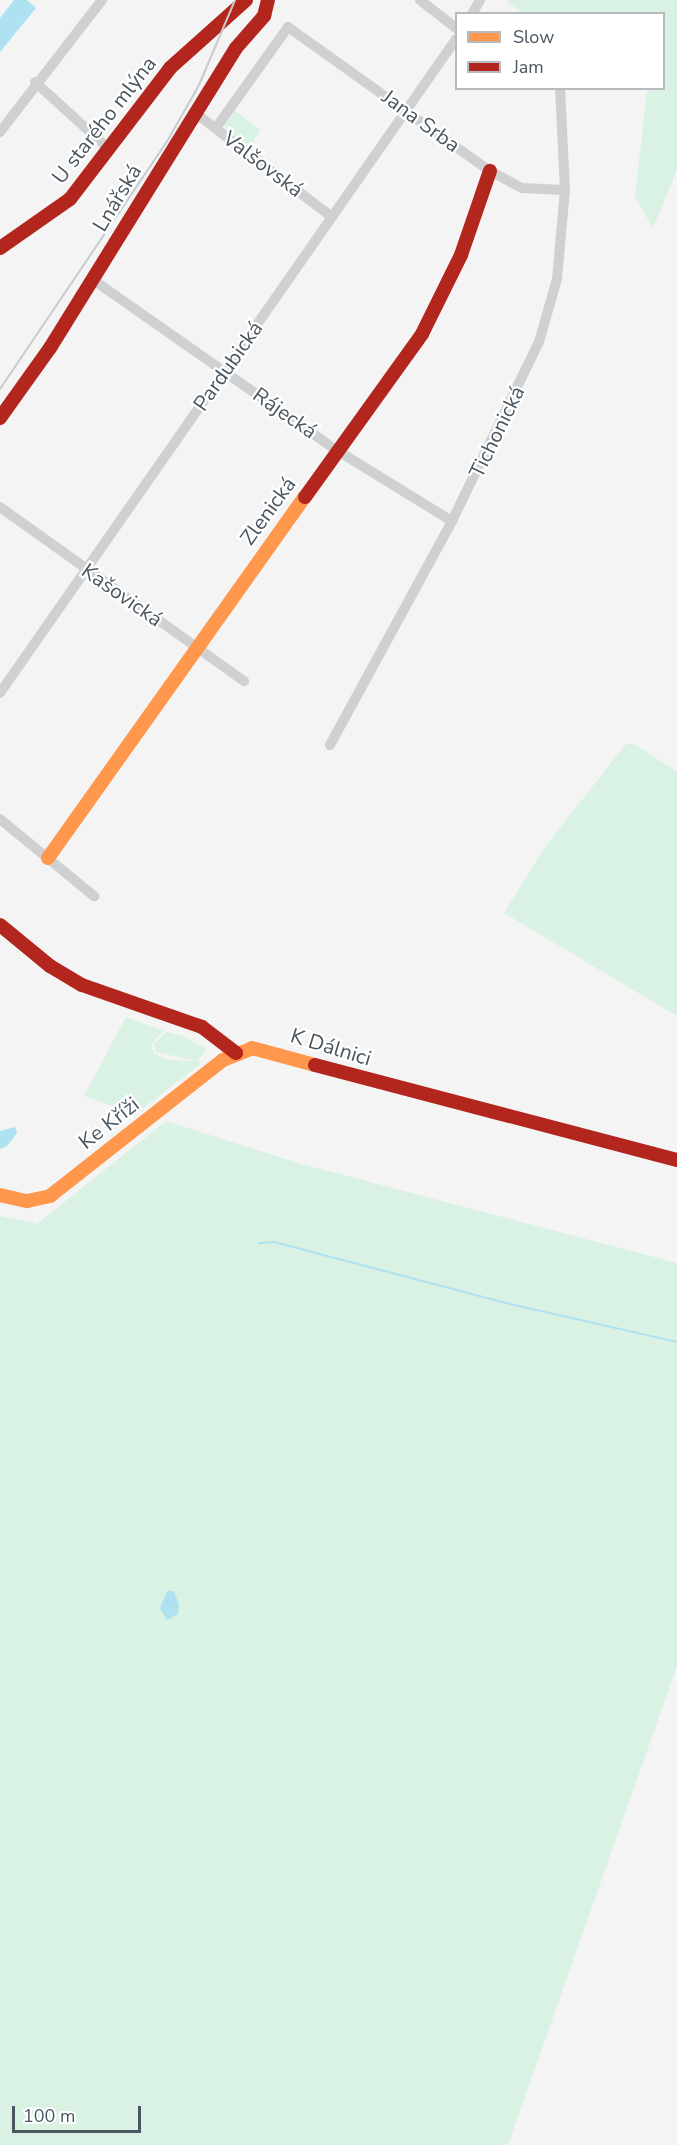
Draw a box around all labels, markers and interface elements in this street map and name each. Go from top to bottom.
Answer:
legend [455,12,665,90]
text: Slow [513,25,554,49]
street label: U starého mlýna [47,51,161,189]
text: Jam [513,55,544,79]
street label: Jana Srba [377,84,465,158]
street label: Valšovská [218,126,308,202]
street label: Lnářská [87,160,147,236]
street label: Pardubická [188,316,268,416]
street label: Rájecká [248,382,322,444]
street label: Tichonická [464,382,530,482]
street label: Zlenická [235,472,301,550]
street label: Kašovická [77,558,167,632]
street label: K Dálnici [288,1023,374,1071]
street label: Ke Kříži [74,1092,144,1154]
scale bar [15,2094,144,2132]
text: 100 m [23,2104,75,2128]

